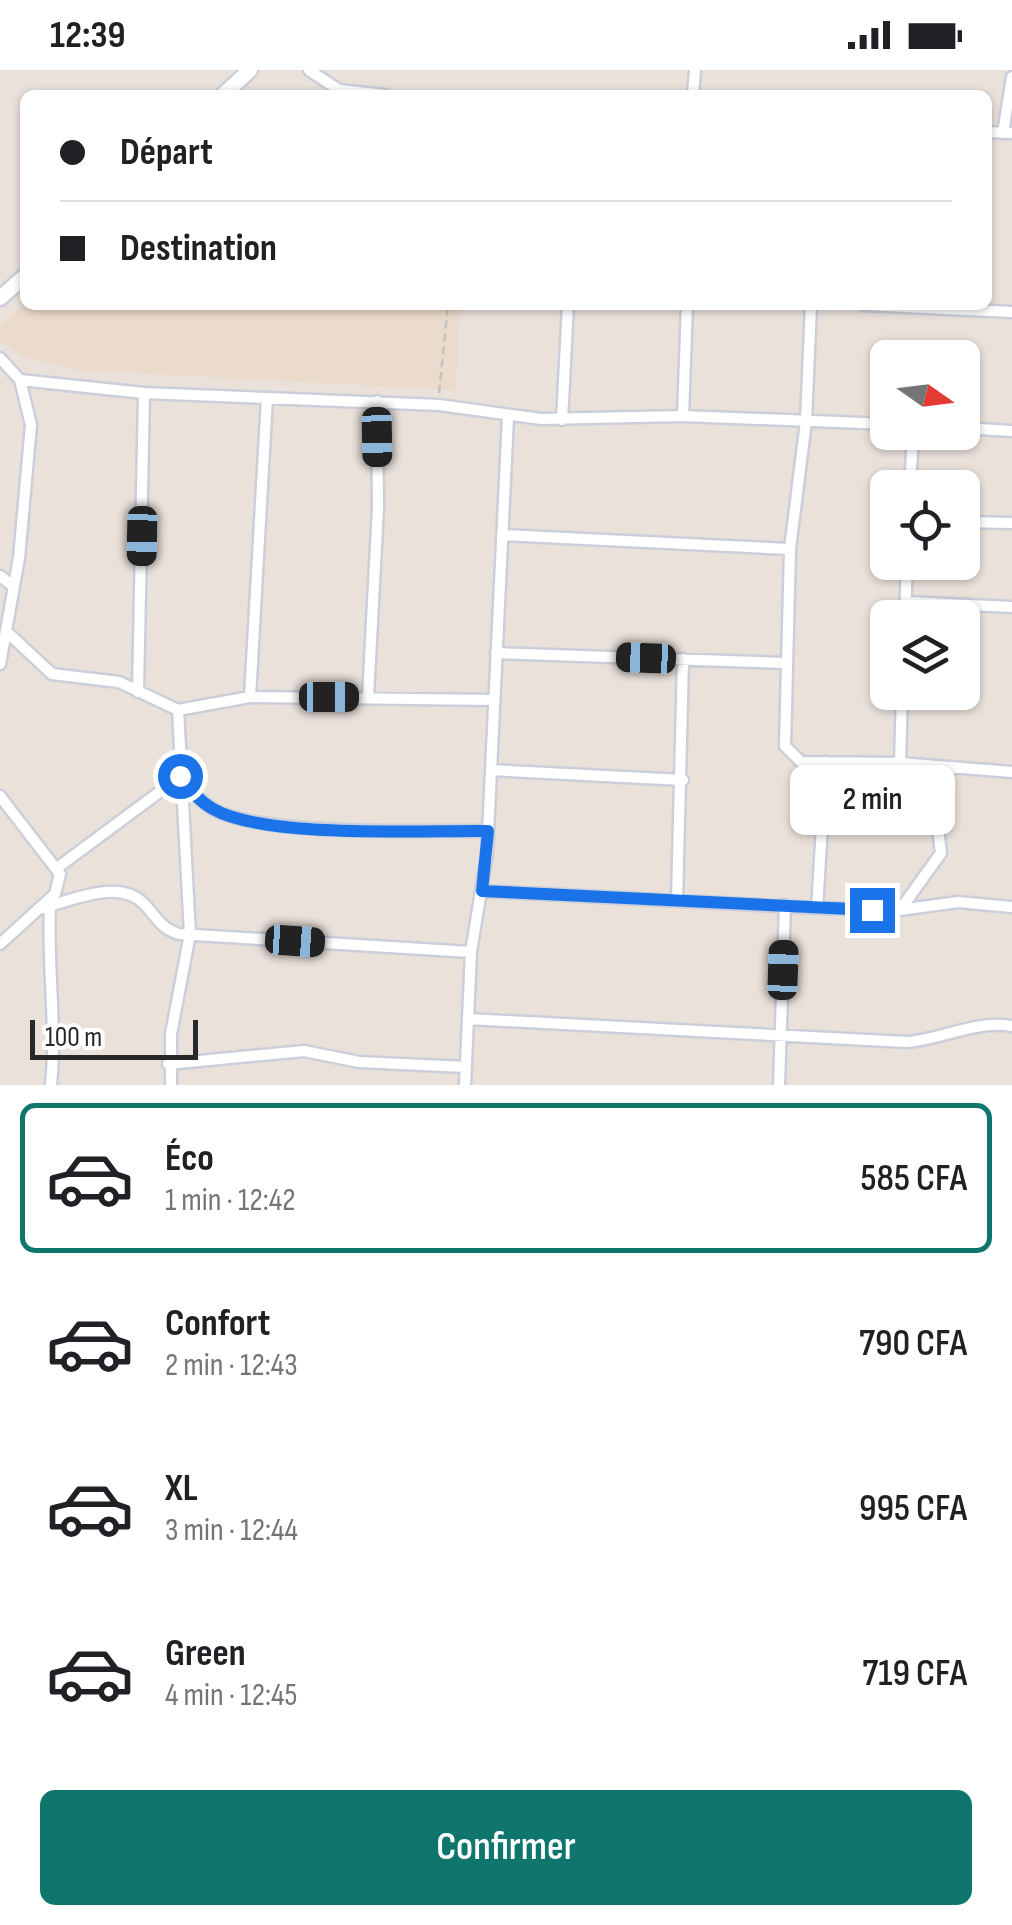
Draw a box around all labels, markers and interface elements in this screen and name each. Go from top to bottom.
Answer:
text: 12:39 [50,13,125,58]
text: Départ [120,130,213,175]
text: Destination [120,226,277,271]
north arrow [870,340,980,450]
map controls [870,340,980,710]
car [361,407,393,467]
button: locate [870,470,980,580]
car [126,506,158,566]
button: layers [870,600,980,710]
car [615,642,677,674]
car [299,682,359,712]
route start [158,754,203,799]
callout: 2 min [790,765,954,835]
text: 2 min [843,780,902,819]
route end [850,888,895,933]
car [264,924,326,958]
car [767,939,799,1001]
scale bar [30,1015,198,1060]
text: 100 m [45,1021,102,1054]
icon: car [45,1133,135,1223]
text: Éco [165,1136,214,1181]
text: 585 CFA [860,1156,967,1201]
text: 1 min · 12:42 [165,1181,296,1220]
icon: car [45,1298,135,1388]
text: Confort [165,1301,270,1346]
text: 790 CFA [859,1321,967,1366]
text: 2 min · 12:43 [165,1346,298,1385]
icon: car [45,1463,135,1553]
text: XL [165,1466,198,1511]
text: 995 CFA [859,1486,967,1531]
text: 3 min · 12:44 [165,1511,298,1550]
icon: car [45,1628,135,1718]
text: Green [165,1631,246,1676]
text: 719 CFA [862,1651,967,1696]
text: 4 min · 12:45 [165,1676,297,1715]
button: Confirmer [40,1790,972,1905]

